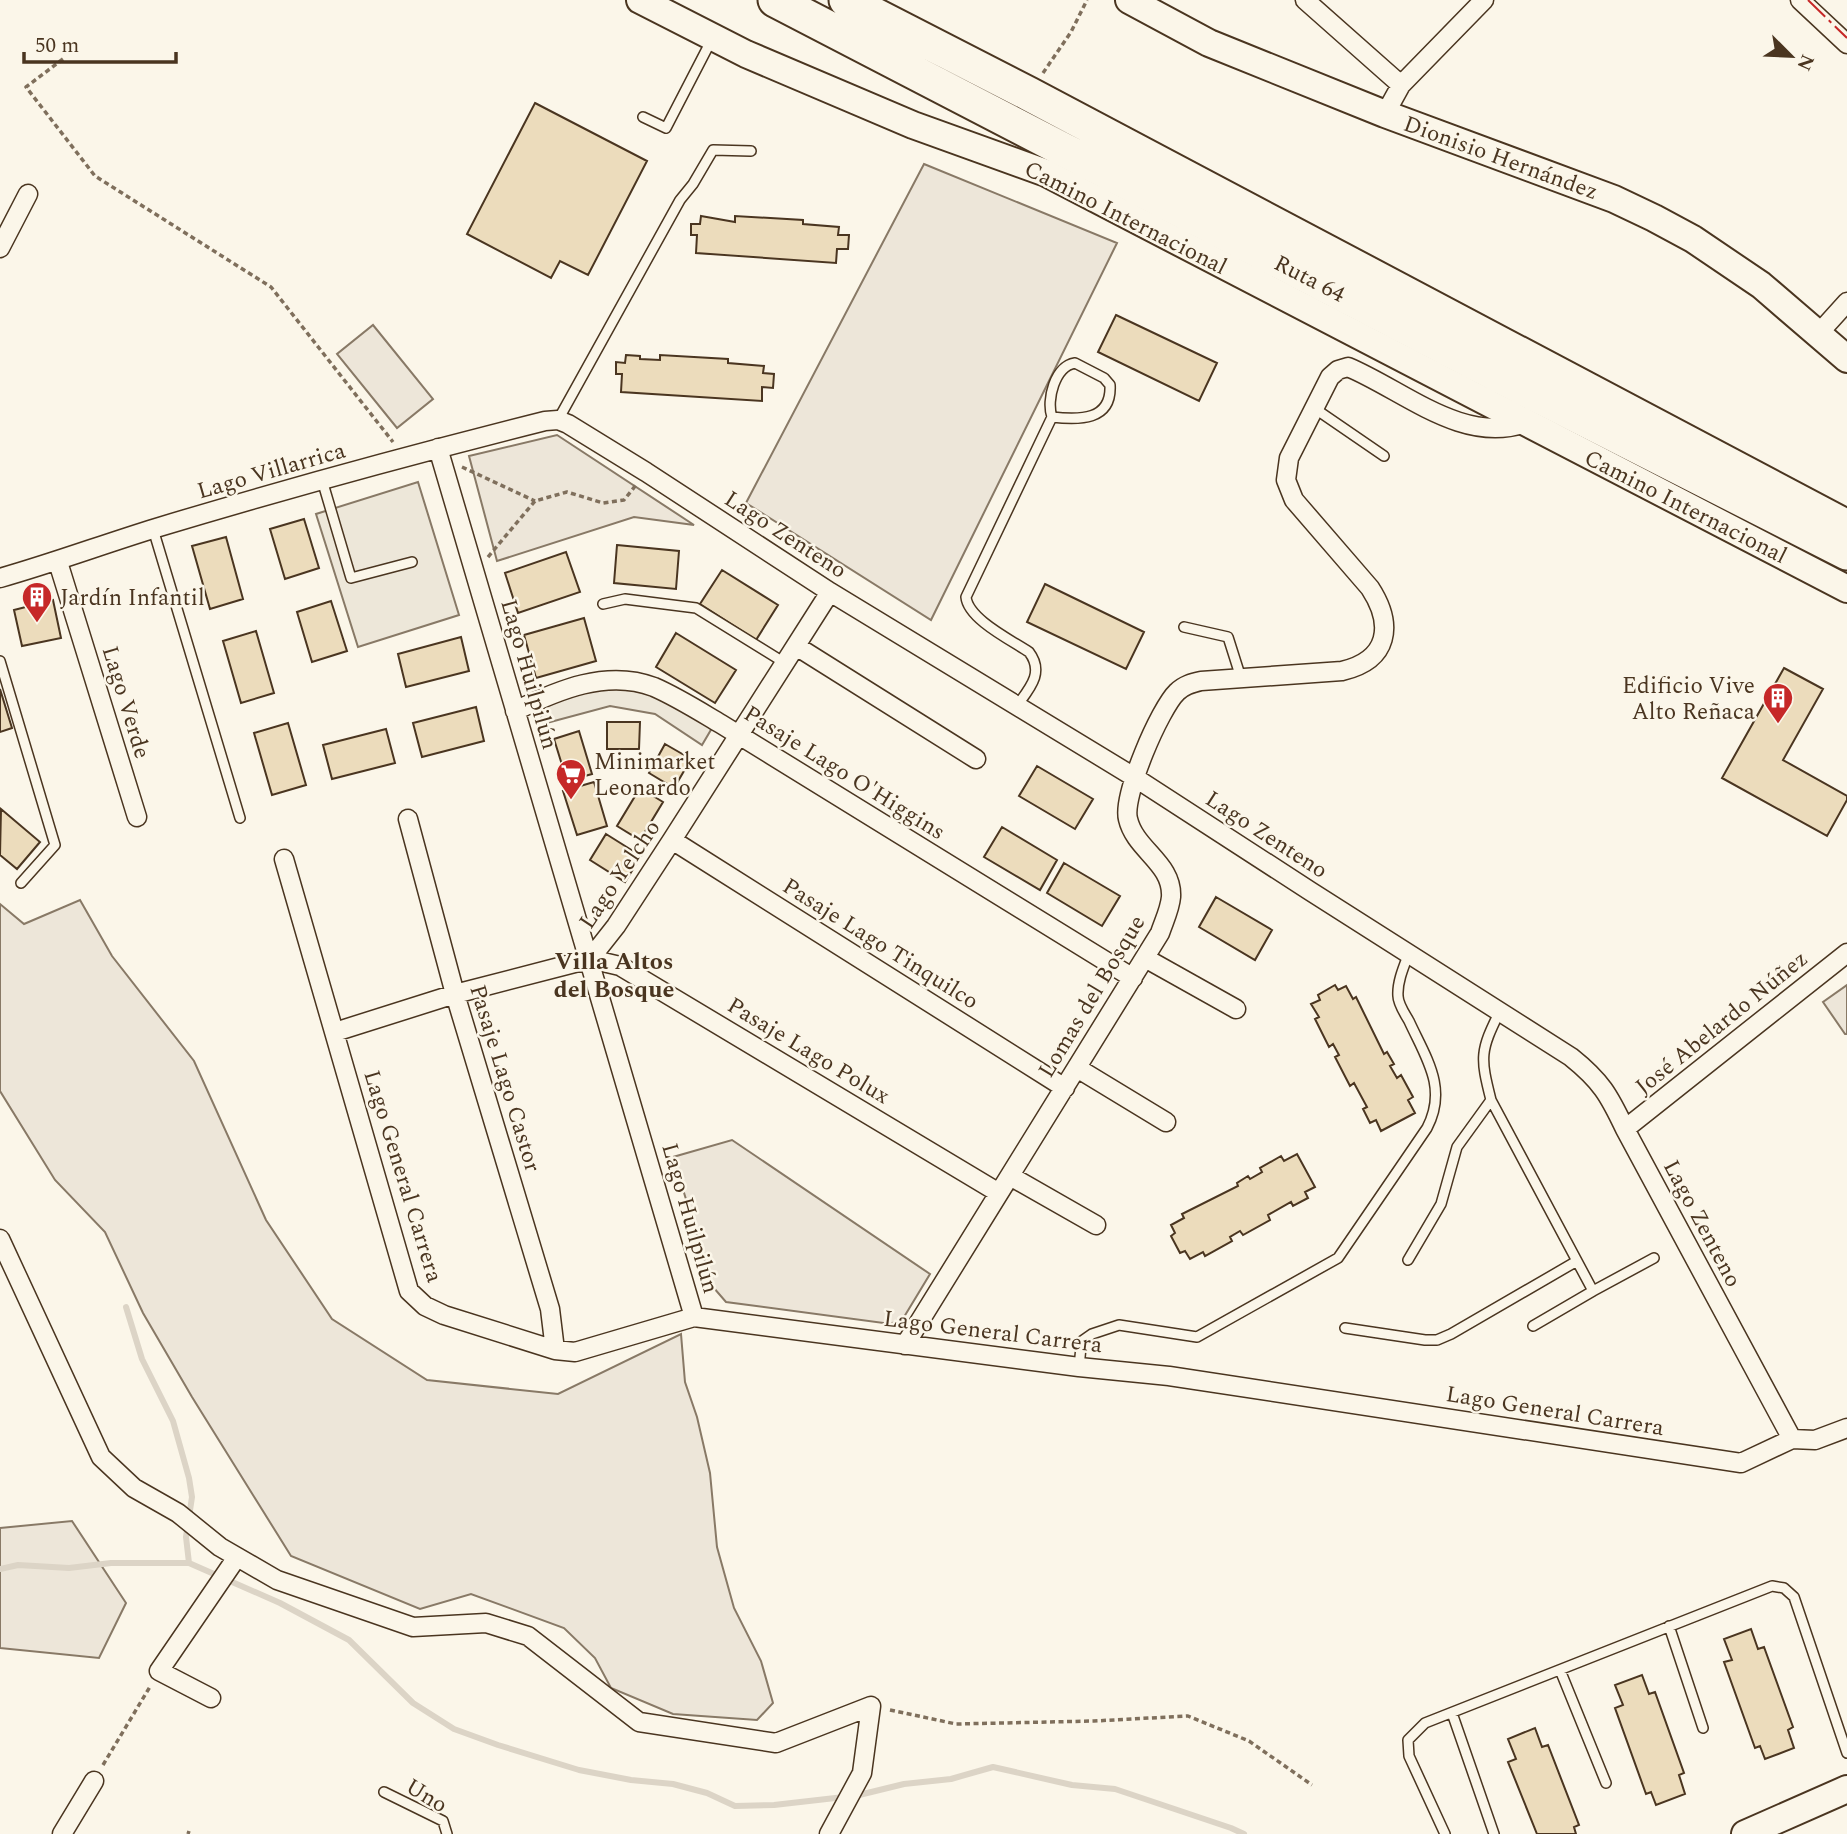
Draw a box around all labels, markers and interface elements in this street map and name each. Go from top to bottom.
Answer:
scale bar [24,21,177,65]
north arrow [1756,21,1826,91]
text: 50 m [35,30,79,62]
text: N [1789,49,1822,75]
street label: Dionisio Hernández [1398,107,1603,210]
street label: Camino Internacional [1018,152,1233,285]
street label: Ruta 64 [1267,246,1352,312]
street label: Lago Villarrica [193,434,350,509]
street label: Camino Internacional [1578,441,1793,574]
street label: Lago Zenteno [717,482,853,588]
building icon: Jardín Infantil [20,580,54,624]
place label: Jardín Infantil [60,581,205,616]
street label: Lago Huilpilún [490,595,567,754]
street label: Lago Verde [92,642,159,763]
place label: Edificio Vive Alto Reñaca [1622,669,1755,730]
building icon: Edificio Vive Alto Reñaca [1761,681,1795,725]
street label: Pasaje Lago O'Higgins [736,697,952,850]
place label: Minimarket Leonardo [594,745,715,806]
supermarket icon: Minimarket Leonardo [554,757,588,801]
street label: Lago Zenteno [1198,782,1334,888]
street label: Lago Yelcho [571,813,670,937]
street label: Pasaje Lago Tinquilco [775,870,985,1019]
street label: Lomas del Bosque [1030,909,1155,1085]
street label: José Abelardo Núñez [1628,942,1816,1104]
district label: Villa Altos del Bosque [554,944,674,1008]
street label: Pasaje Lago Castor [459,980,550,1176]
street label: Pasaje Lago Polux [720,989,896,1114]
street label: Lago General Carrera [354,1066,452,1287]
street label: Lago Huilpilún [651,1139,728,1298]
street label: Lago Zenteno [1653,1154,1750,1294]
street label: Lago General Carrera [881,1302,1104,1363]
street label: Lago General Carrera [1443,1377,1666,1446]
street label: Uno [398,1770,454,1823]

